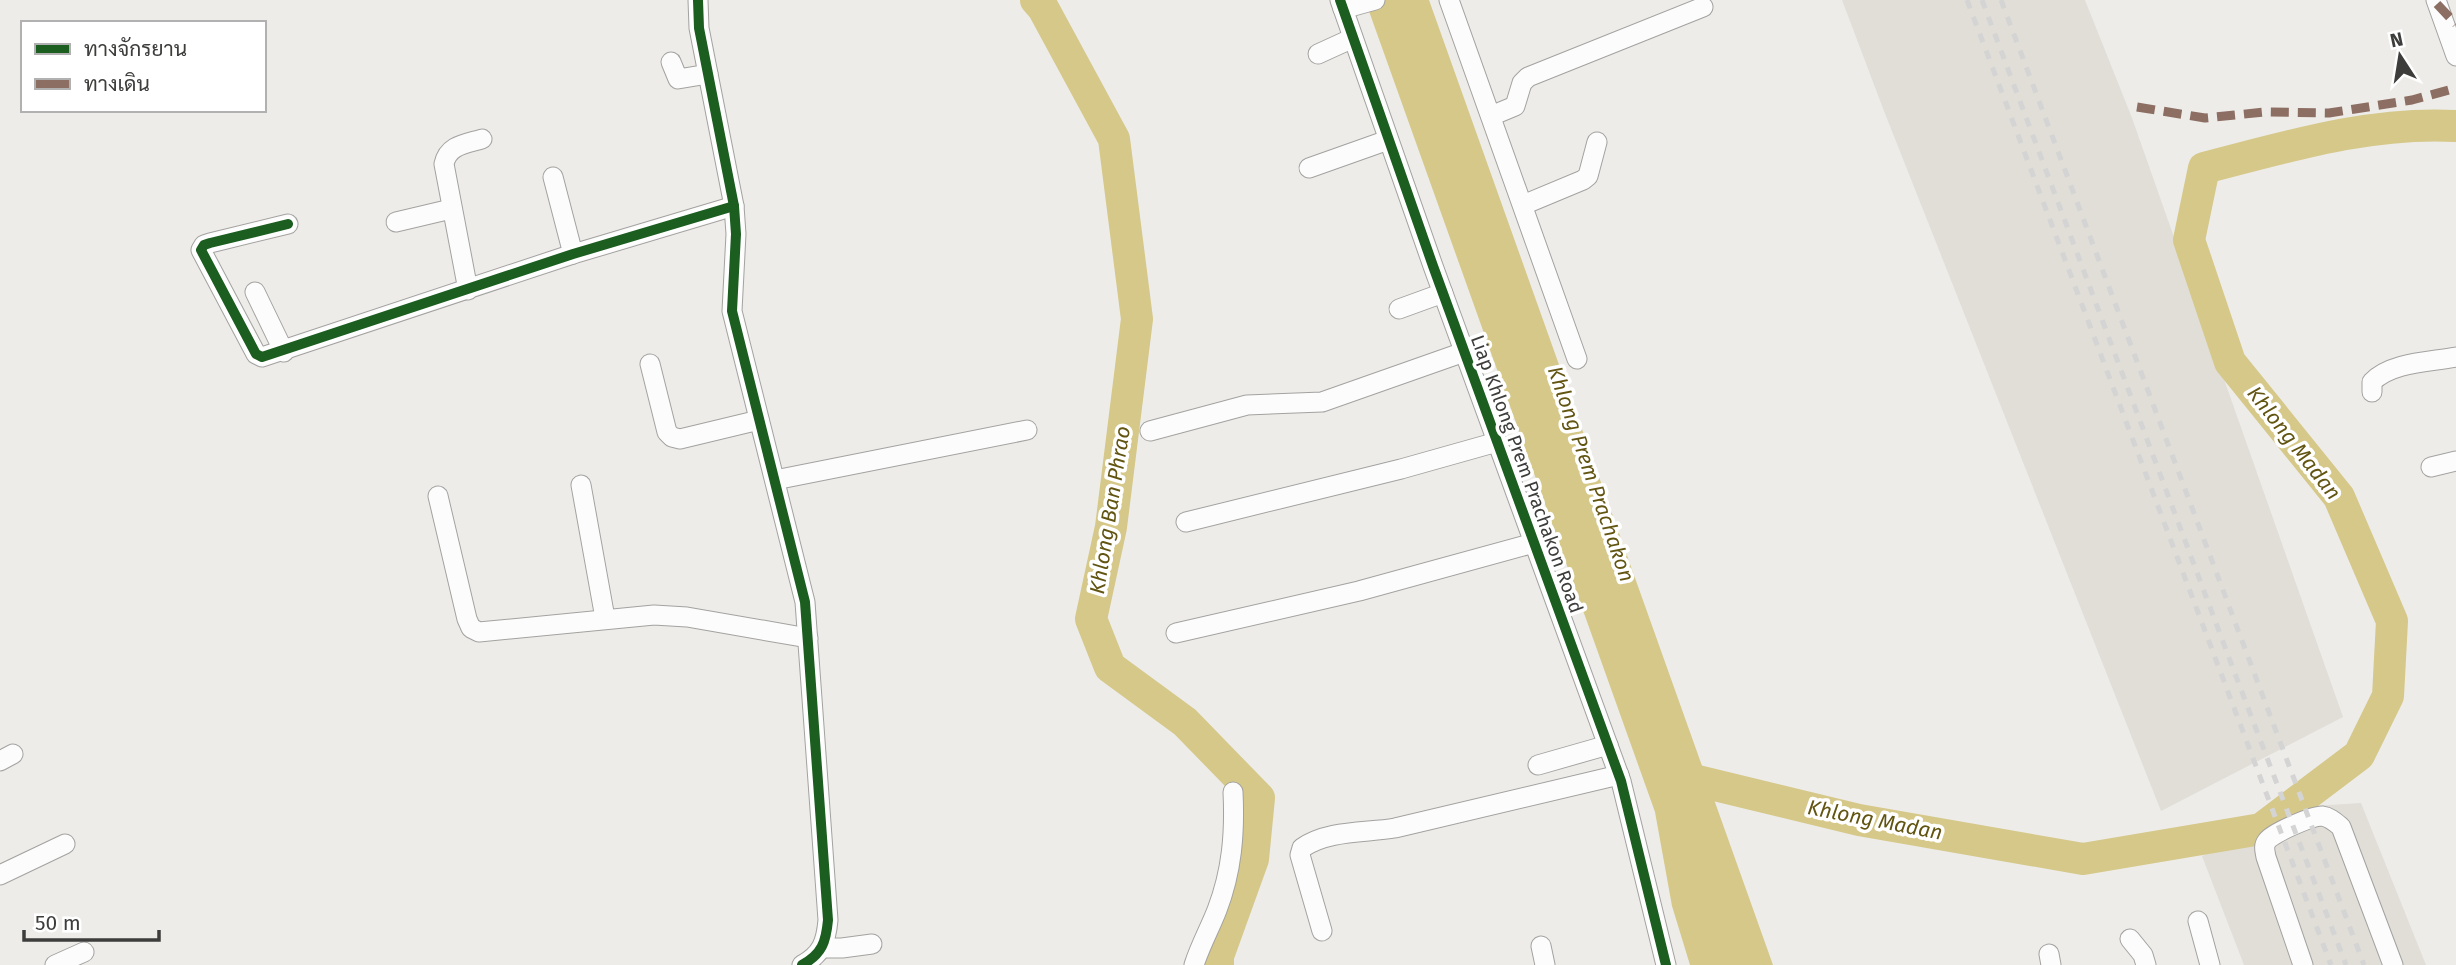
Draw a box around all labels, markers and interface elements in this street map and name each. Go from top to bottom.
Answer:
legend [21,21,266,112]
north arrow [2365,21,2435,91]
text: N [2388,27,2405,52]
text: ทางจักรยาน [84,36,187,62]
text: ทางเดิน [84,71,150,97]
street label: Liap Khlong Prem Prachakon Road [1466,332,1588,616]
water label: Khlong Prem Prachakon [1542,363,1640,585]
water label: Khlong Madan [2242,381,2346,505]
water label: Khlong Ban Phrao [1084,424,1136,596]
water label: Khlong Madan [1805,794,1945,846]
scale bar [24,898,159,942]
text: 50 m [35,910,81,936]

